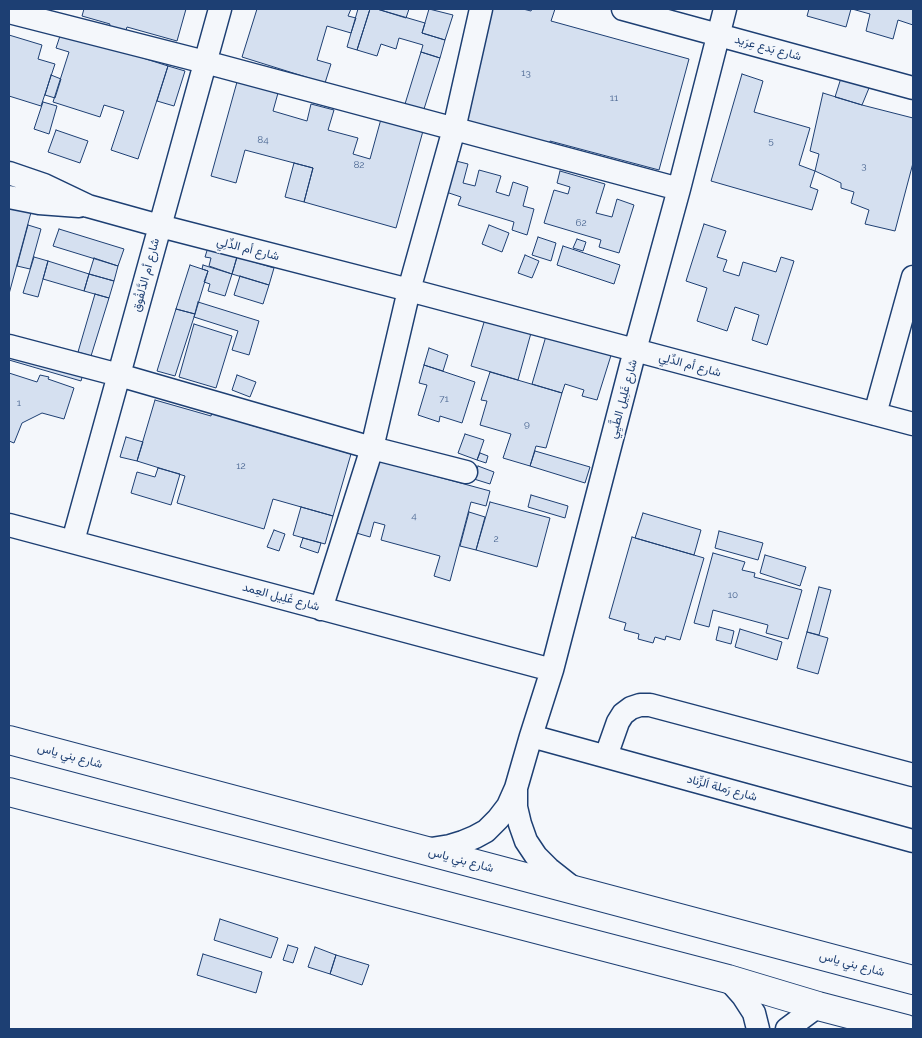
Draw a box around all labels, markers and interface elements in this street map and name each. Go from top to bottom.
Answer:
street label: شارع بَدع عِرَيد [733,32,803,64]
house number: 13 [521,67,531,79]
house number: 11 [610,92,618,104]
house number: 84 [257,134,269,146]
house number: 5 [768,135,774,147]
house number: 82 [353,159,365,171]
house number: 3 [861,160,867,172]
house number: 62 [575,217,587,229]
street label: شارع أم الدِّلِي [215,234,281,264]
street label: شارع أم الدَّلفُوق [129,236,163,314]
street label: شارع أم الدِّلِي [657,350,723,380]
street label: شارع غَلِيل الطَّيِي [606,358,640,440]
house number: 71 [439,393,449,405]
house number: 1 [17,397,21,409]
house number: 9 [524,418,530,430]
house number: 12 [236,460,246,472]
house number: 4 [411,510,417,522]
house number: 2 [493,533,499,545]
street label: شارع غَلِيل العِمد [241,580,321,614]
house number: 10 [728,589,738,601]
street label: شارع بني ياس [36,740,104,772]
street label: شارع رَملة اَلزِّناد [685,772,759,804]
street label: شارع بني ياس [427,844,495,876]
street label: شارع بني ياس [818,948,886,980]

